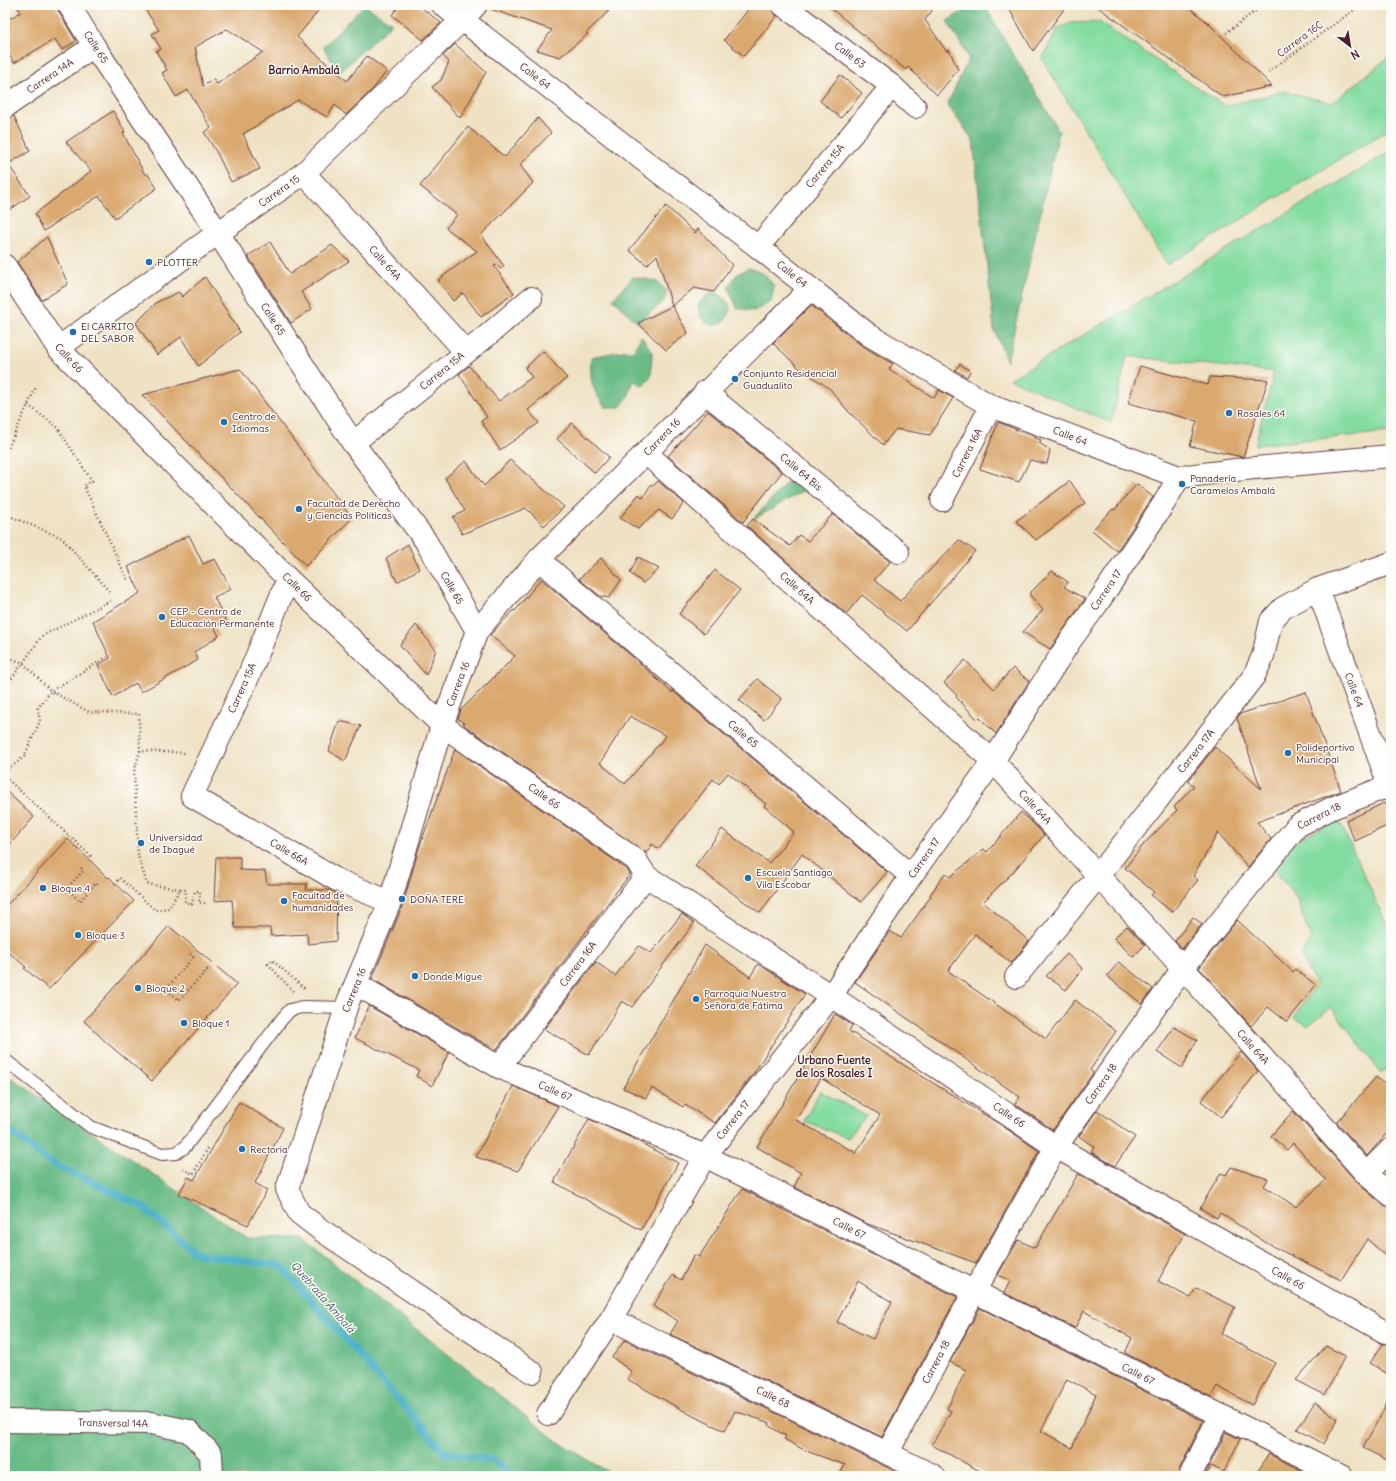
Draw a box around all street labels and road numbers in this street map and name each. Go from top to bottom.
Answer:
street label: Carrera 16C [1274,18,1326,60]
street label: Calle 65 [81,28,111,66]
street label: Calle 63 [832,39,869,71]
street label: Carrera 14A [24,55,76,96]
street label: Calle 64 [517,60,553,92]
street label: Carrera 15A [803,141,848,191]
street label: Carrera 15 [256,172,302,210]
street label: Calle 64A [366,243,404,284]
street label: Calle 64 [774,258,810,291]
street label: Calle 65 [258,300,288,338]
street label: Calle 66 [52,340,86,376]
street label: Carrera 15A [417,349,467,393]
street label: Carrera 16 [641,415,683,459]
street label: Calle 64 [1051,423,1089,449]
street label: Carrera 16A [949,426,985,480]
street label: Calle 64 Bis [777,450,825,494]
street label: Carrera 17 [1088,567,1124,613]
street label: Calle 65 [437,569,467,607]
street label: Calle 64A [777,569,818,607]
street label: Calle 66 [280,570,315,604]
street label: Carrera 16 [443,659,473,708]
street label: Carrera 15A [225,660,259,715]
street label: Calle 64 [1342,671,1366,709]
street label: Calle 65 [725,717,761,751]
street label: Carrera 17A [1175,726,1218,776]
street label: Calle 66 [526,780,563,812]
street label: Calle 64A [1016,787,1055,827]
street label: Carrera 18 [1295,799,1343,833]
street label: Carrera 17 [905,835,943,881]
street label: Calle 66A [267,836,311,869]
street label: Carrera 16A [557,938,600,989]
street label: Carrera 16 [339,965,369,1014]
street label: Calle 64A [1234,1027,1272,1068]
street label: Carrera 18 [1082,1061,1120,1107]
street label: Calle 67 [536,1078,574,1104]
street label: Carrera 17 [714,1098,752,1142]
street label: Calle 66 [990,1100,1028,1131]
street label: Calle 67 [830,1214,868,1242]
street label: Calle 66 [1269,1264,1307,1293]
street label: Carrera 18 [919,1338,953,1386]
street label: Calle 67 [1119,1360,1157,1388]
street label: Calle 68 [754,1383,792,1411]
street label: Transversal 14A [78,1416,149,1430]

